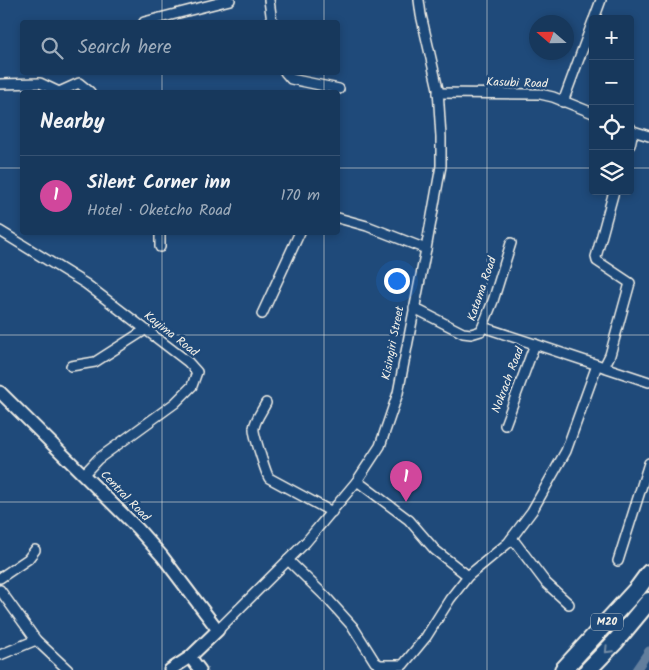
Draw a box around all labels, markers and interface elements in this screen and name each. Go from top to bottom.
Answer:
north arrow [529,15,574,60]
map controls [589,15,634,195]
button: + [589,15,634,60]
search box [20,20,340,75]
text: Search here [78,33,172,63]
icon: search [38,34,66,62]
button: − [589,60,634,105]
street label: Kasubi Road [486,72,549,94]
button: locate [589,105,634,150]
text: Nearby [40,106,105,139]
button: layers [589,150,634,195]
text: Silent Corner inn [87,168,230,198]
text: 1 [54,183,58,208]
text: 170 m [280,183,320,208]
text: Hotel · Oketcho Road [87,198,231,223]
street label: Katama Road [462,253,502,324]
your location [384,268,410,294]
street label: Kisingiri Street [377,304,410,382]
street label: Kayima Road [139,306,203,362]
street label: Nokrach Road [487,343,530,416]
pin: 1 [390,461,422,502]
street label: Central Road [96,466,155,527]
road number: M20 [591,614,623,630]
one-way arrow [605,644,614,653]

